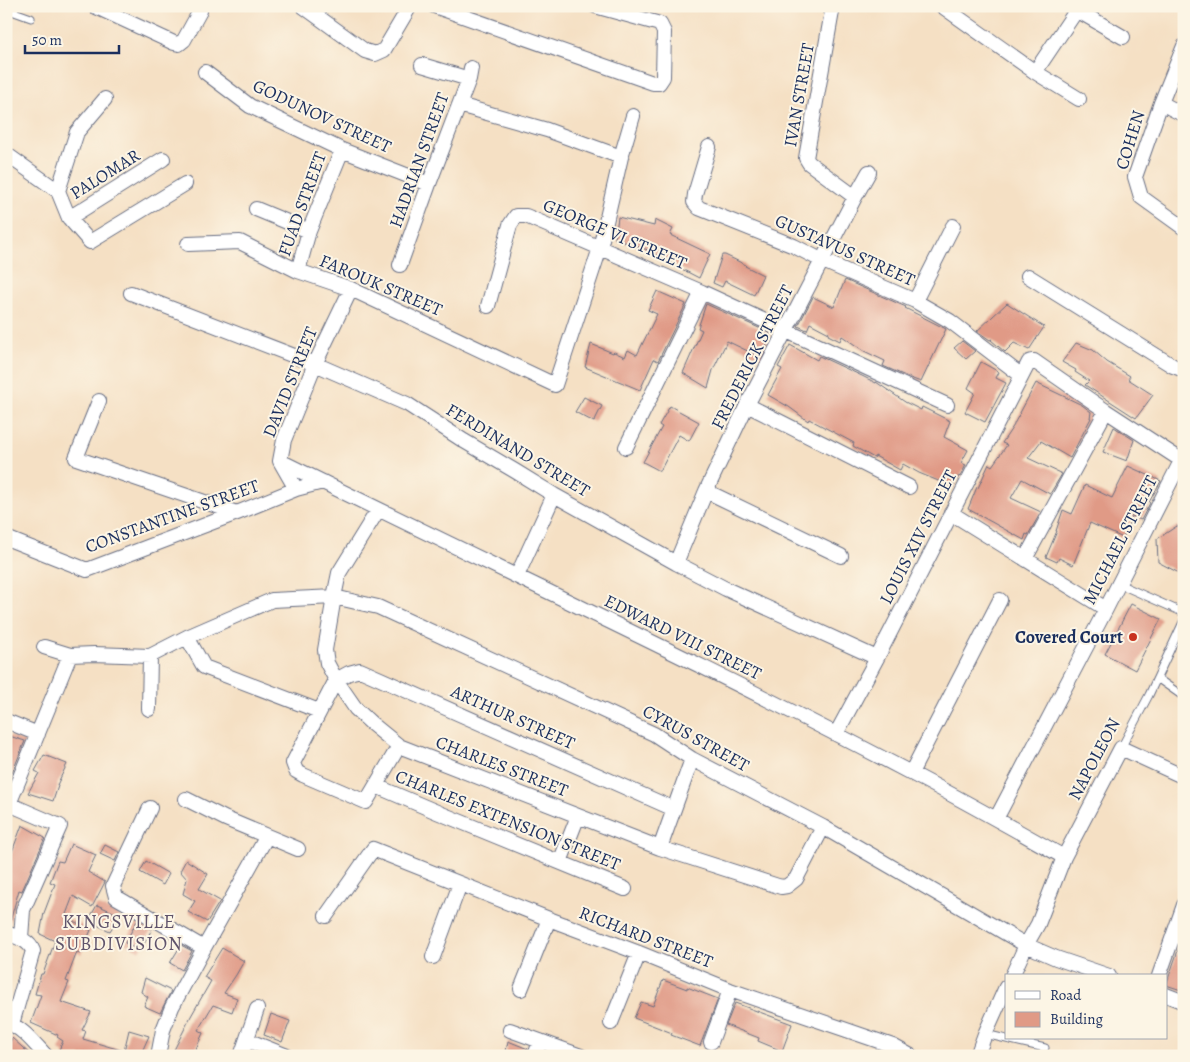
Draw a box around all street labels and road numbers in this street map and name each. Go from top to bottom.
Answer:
street label: IVAN STREET [778,41,820,149]
street label: GODUNOV STREET [249,73,395,159]
street label: HADRIAN STREET [383,89,455,231]
street label: COHEN [1110,107,1150,173]
street label: PALOMAR [65,143,145,205]
street label: FUAD STREET [272,148,332,260]
street label: GEORGE VI STREET [539,193,691,275]
street label: GUSTAVUS STREET [771,208,919,292]
street label: FAROUK STREET [316,248,446,322]
street label: FREDERICK STREET [705,280,799,433]
street label: DAVID STREET [257,323,323,441]
street label: FERDINAND STREET [442,398,595,503]
street label: LOUIS XIV STREET [874,466,962,608]
street label: MICHAEL STREET [1077,471,1163,609]
street label: CONSTANTINE STREET [82,473,262,559]
street label: EDWARD VIII STREET [600,589,766,686]
street label: ARTHUR STREET [446,679,579,755]
street label: CYRUS STREET [638,699,754,777]
street label: NAPOLEON [1062,714,1126,804]
street label: CHARLES STREET [432,730,572,802]
street label: CHARLES EXTENSION STREET [392,764,624,876]
street label: RICHARD STREET [576,900,716,974]

